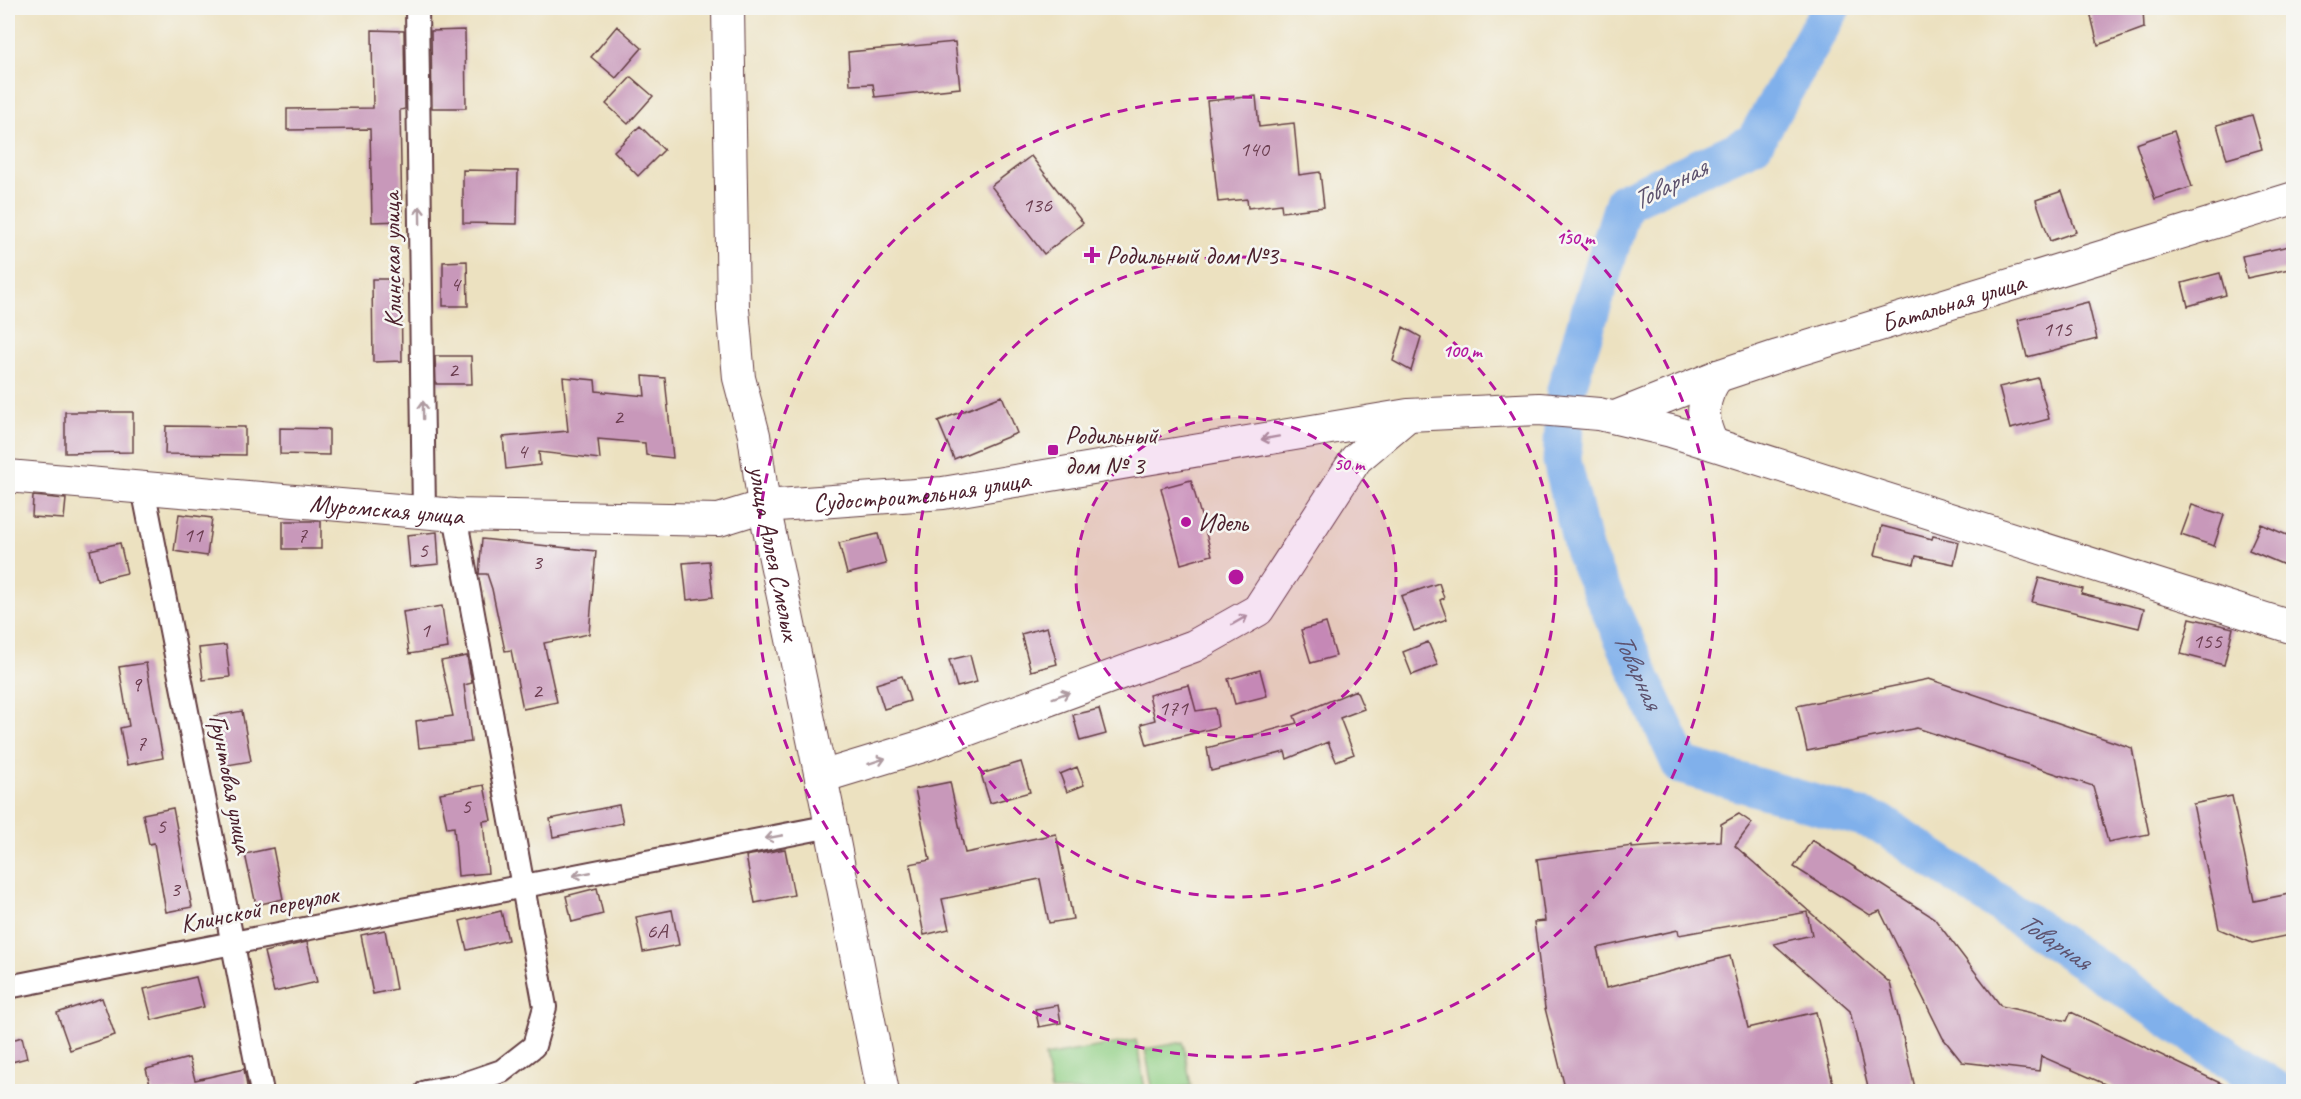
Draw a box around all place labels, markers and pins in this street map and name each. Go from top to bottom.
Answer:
place label: Родильный дом №3 [1106,239,1280,272]
marker: Родильный дом №3 [1083,246,1101,264]
place label: Родильный дом № 3 [1065,419,1160,482]
marker: Родильный дом № 3 [1046,443,1060,457]
place label: Идель [1198,506,1250,539]
marker: Идель [1179,515,1193,529]
centre of rings [1226,567,1246,587]

